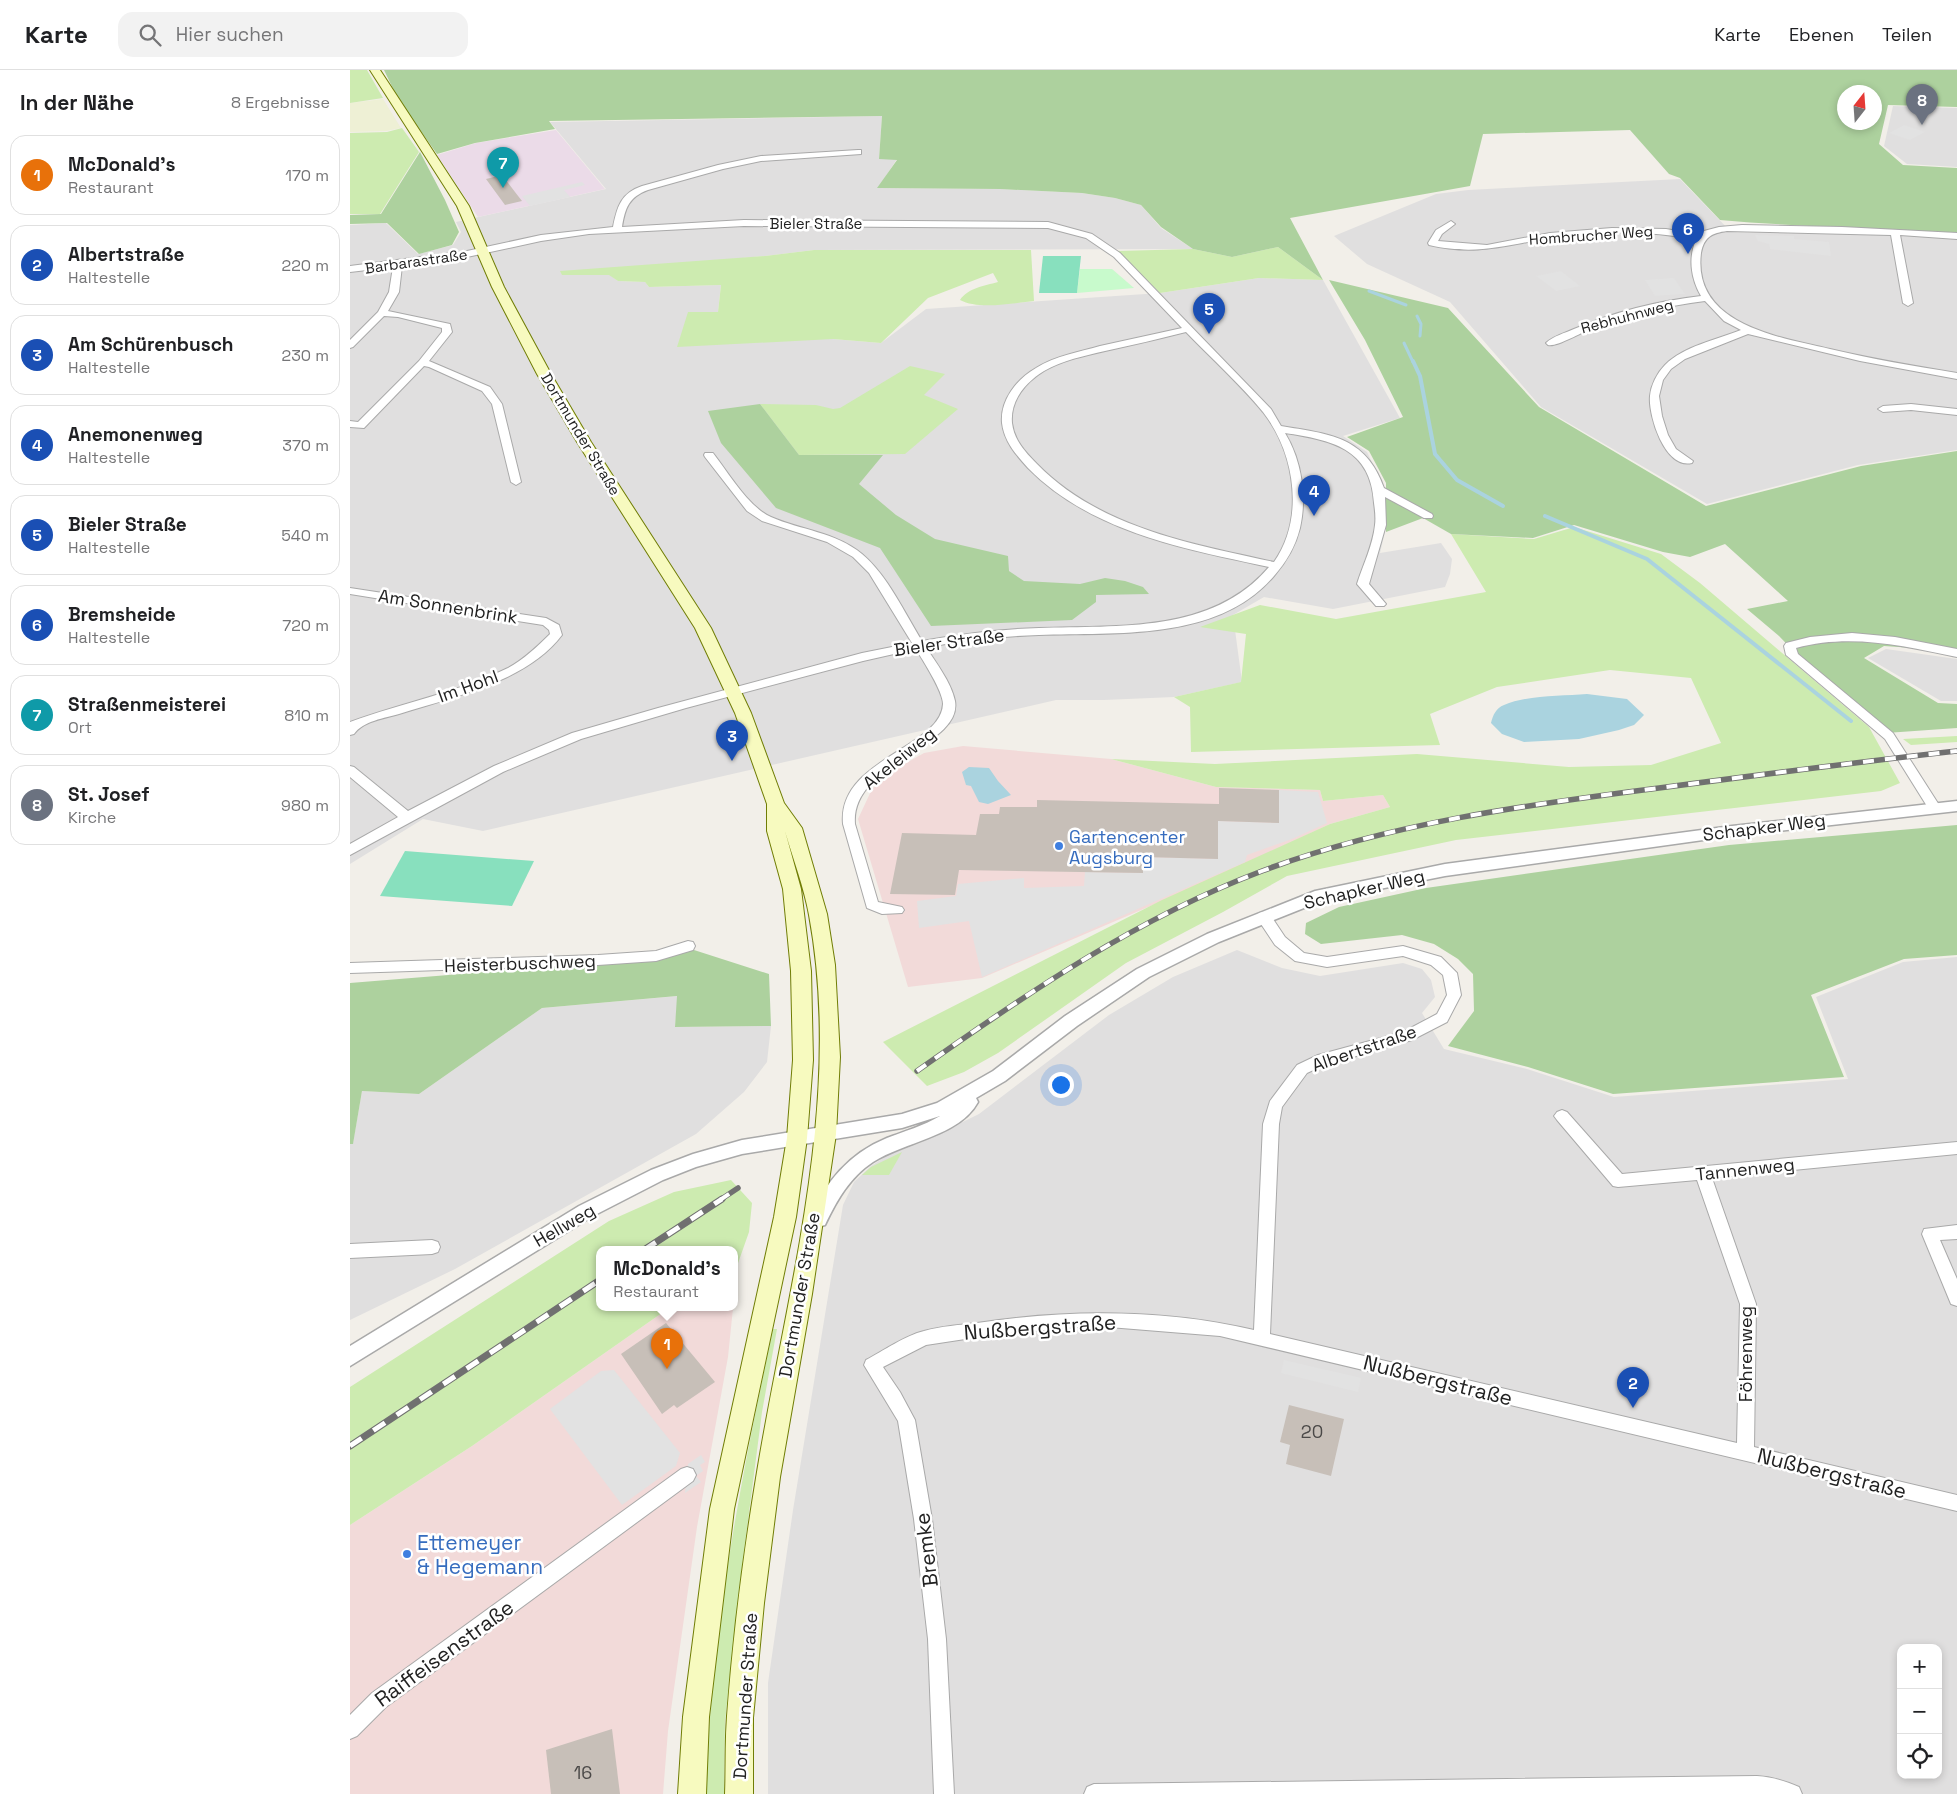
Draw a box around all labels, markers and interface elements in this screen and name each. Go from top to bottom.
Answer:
search box [118,12,468,57]
text: Karte [25,19,88,50]
icon: search [136,21,164,49]
text: Hier suchen [176,22,284,47]
text: Karte [1714,23,1761,46]
text: Ebenen [1789,23,1854,46]
text: Teilen [1882,23,1932,46]
pin: 8 [1906,84,1938,125]
north arrow [1837,85,1882,130]
text: In der Nähe [20,89,134,116]
text: 8 Ergebnisse [231,92,330,113]
pin: 7 [487,147,519,188]
text: McDonald's [68,152,175,177]
text: 1 [33,165,41,186]
text: 170 m [285,165,329,186]
text: Restaurant [68,177,154,198]
pin: 6 [1672,213,1704,254]
street label: Bieler Straße [770,214,863,233]
street label: Hombrucher Weg [1528,221,1654,249]
text: Albertstraße [68,242,184,267]
street label: Barbarastraße [363,244,469,278]
text: 2 [32,255,42,276]
text: 220 m [282,255,329,276]
text: Haltestelle [68,267,150,288]
pin: 5 [1193,293,1225,334]
street label: Rebhuhnweg [1579,295,1675,337]
text: Am Schürenbusch [68,332,233,357]
text: 3 [32,345,42,366]
text: 230 m [282,345,329,366]
text: Haltestelle [68,357,150,378]
street label: Dortmunder Straße [537,369,625,499]
text: Anemonenweg [68,422,203,447]
text: 4 [32,435,42,456]
text: 370 m [282,435,329,456]
text: Haltestelle [68,447,150,468]
pin: 4 [1298,475,1330,516]
text: Bieler Straße [68,512,187,537]
text: 5 [32,525,42,546]
text: 540 m [281,525,329,546]
text: Haltestelle [68,537,150,558]
street label: Am Sonnenbrink [377,584,520,628]
text: Bremsheide [68,602,176,627]
text: 6 [32,615,42,636]
text: 720 m [282,615,329,636]
street label: Bieler Straße [892,623,1006,661]
text: Haltestelle [68,627,150,648]
street label: Im Hohl [435,664,501,708]
text: Straßenmeisterei [68,692,226,717]
text: 7 [33,705,41,726]
text: 810 m [284,705,329,726]
text: Ort [68,717,92,738]
pin: 3 [716,720,748,761]
street label: Akeleiweg [858,722,940,794]
text: St. Josef [68,782,150,807]
text: 8 [32,795,42,816]
text: 980 m [281,795,329,816]
text: Kirche [68,807,116,828]
street label: Schapker Weg [1701,808,1827,846]
place label: Gartencenter Augsburg [1069,825,1185,869]
marker: Gartencenter Augsburg [1053,840,1065,852]
street label: Schapker Weg [1301,864,1427,914]
street label: Heisterbuschweg [444,949,596,977]
street label: Albertstraße [1309,1019,1419,1077]
your location [1048,1072,1074,1098]
street label: Tannenweg [1694,1152,1796,1186]
street label: Hellweg [529,1198,599,1252]
street label: Dortmunder Straße [773,1211,825,1379]
popup [596,1246,738,1311]
text: McDonald's [613,1256,721,1281]
text: Restaurant [613,1281,699,1302]
street label: Föhrenweg [1734,1306,1757,1402]
street label: Nußbergstraße [963,1308,1117,1346]
pin: 1 [651,1328,683,1369]
street label: Nußbergstraße [1361,1348,1515,1412]
pin: 2 [1617,1367,1649,1408]
house number: 20 [1301,1420,1323,1443]
street label: Nußbergstraße [1755,1441,1909,1505]
street label: Bremke [908,1511,944,1589]
place label: Ettemeyer & Hegemann [417,1529,543,1580]
marker: Ettemeyer & Hegemann [401,1548,413,1560]
street label: Raiffeisenstraße [369,1593,519,1713]
street label: Dortmunder Straße [728,1612,762,1780]
map controls [1897,1644,1942,1779]
button: + [1897,1644,1942,1689]
button: − [1897,1689,1942,1734]
button: locate [1897,1734,1942,1779]
house number: 16 [574,1761,592,1784]

